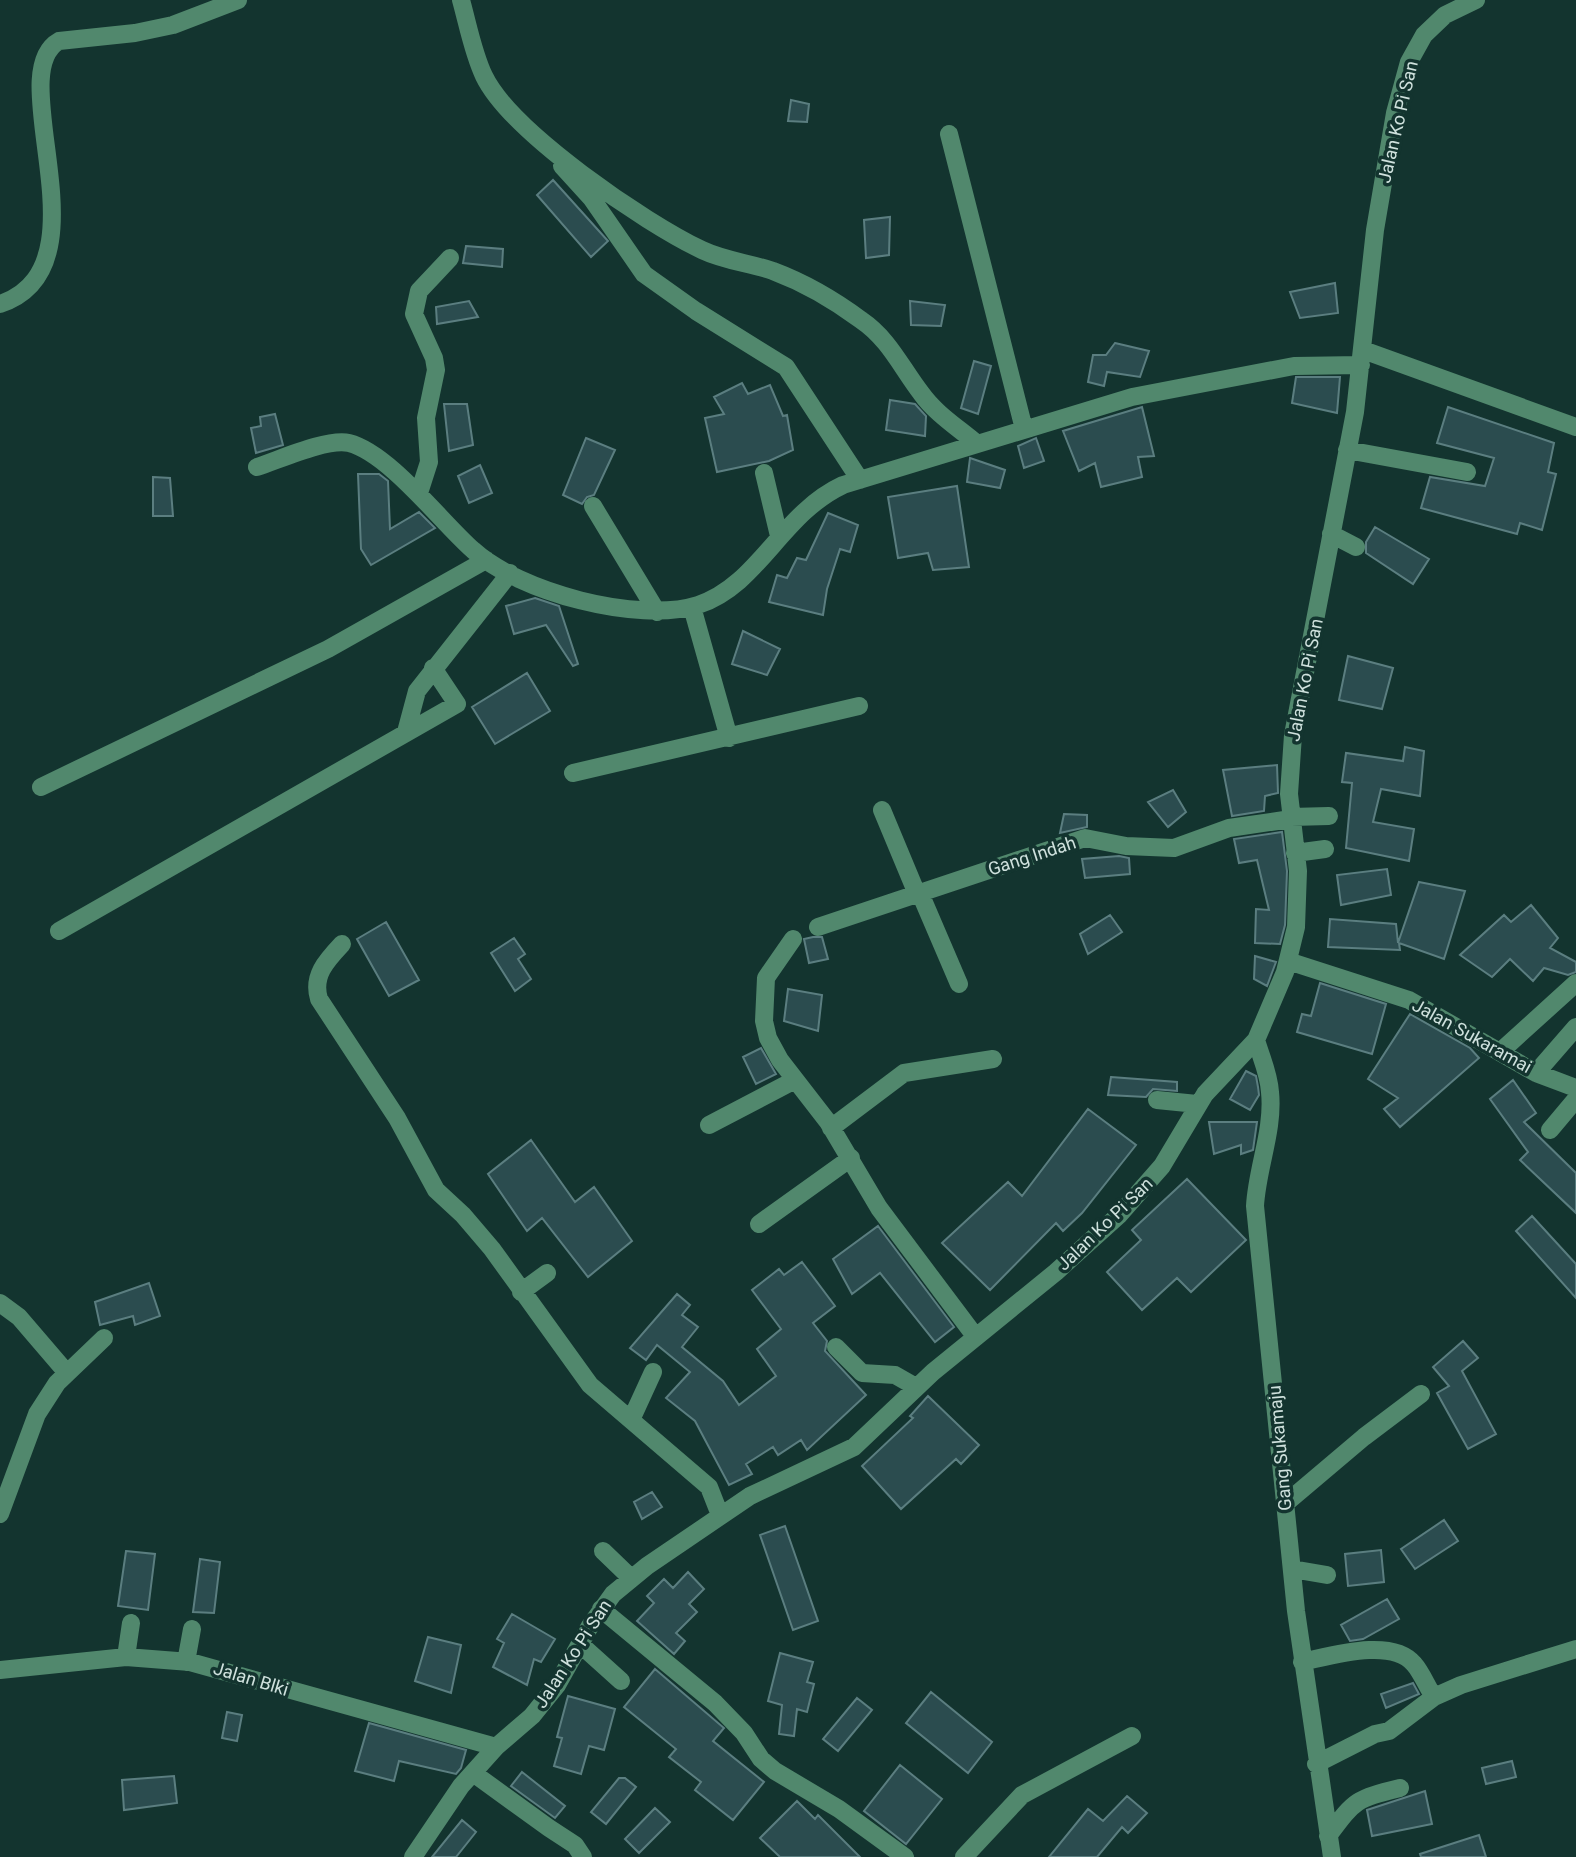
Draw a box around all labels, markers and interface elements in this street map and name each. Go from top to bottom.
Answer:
street label: Jalan Ko Pi San [1373,59,1422,185]
street label: Jalan Ko Pi San [1282,617,1327,743]
street label: Gang Indah [985,831,1078,880]
street label: Jalan Sukaramai [1409,994,1536,1077]
street label: Jalan Ko Pi San [1053,1173,1157,1275]
street label: Gang Sukamaju [1264,1384,1295,1512]
street label: Jalan Ko Pi San [530,1596,615,1712]
street label: Jalan Blki [211,1657,291,1700]

